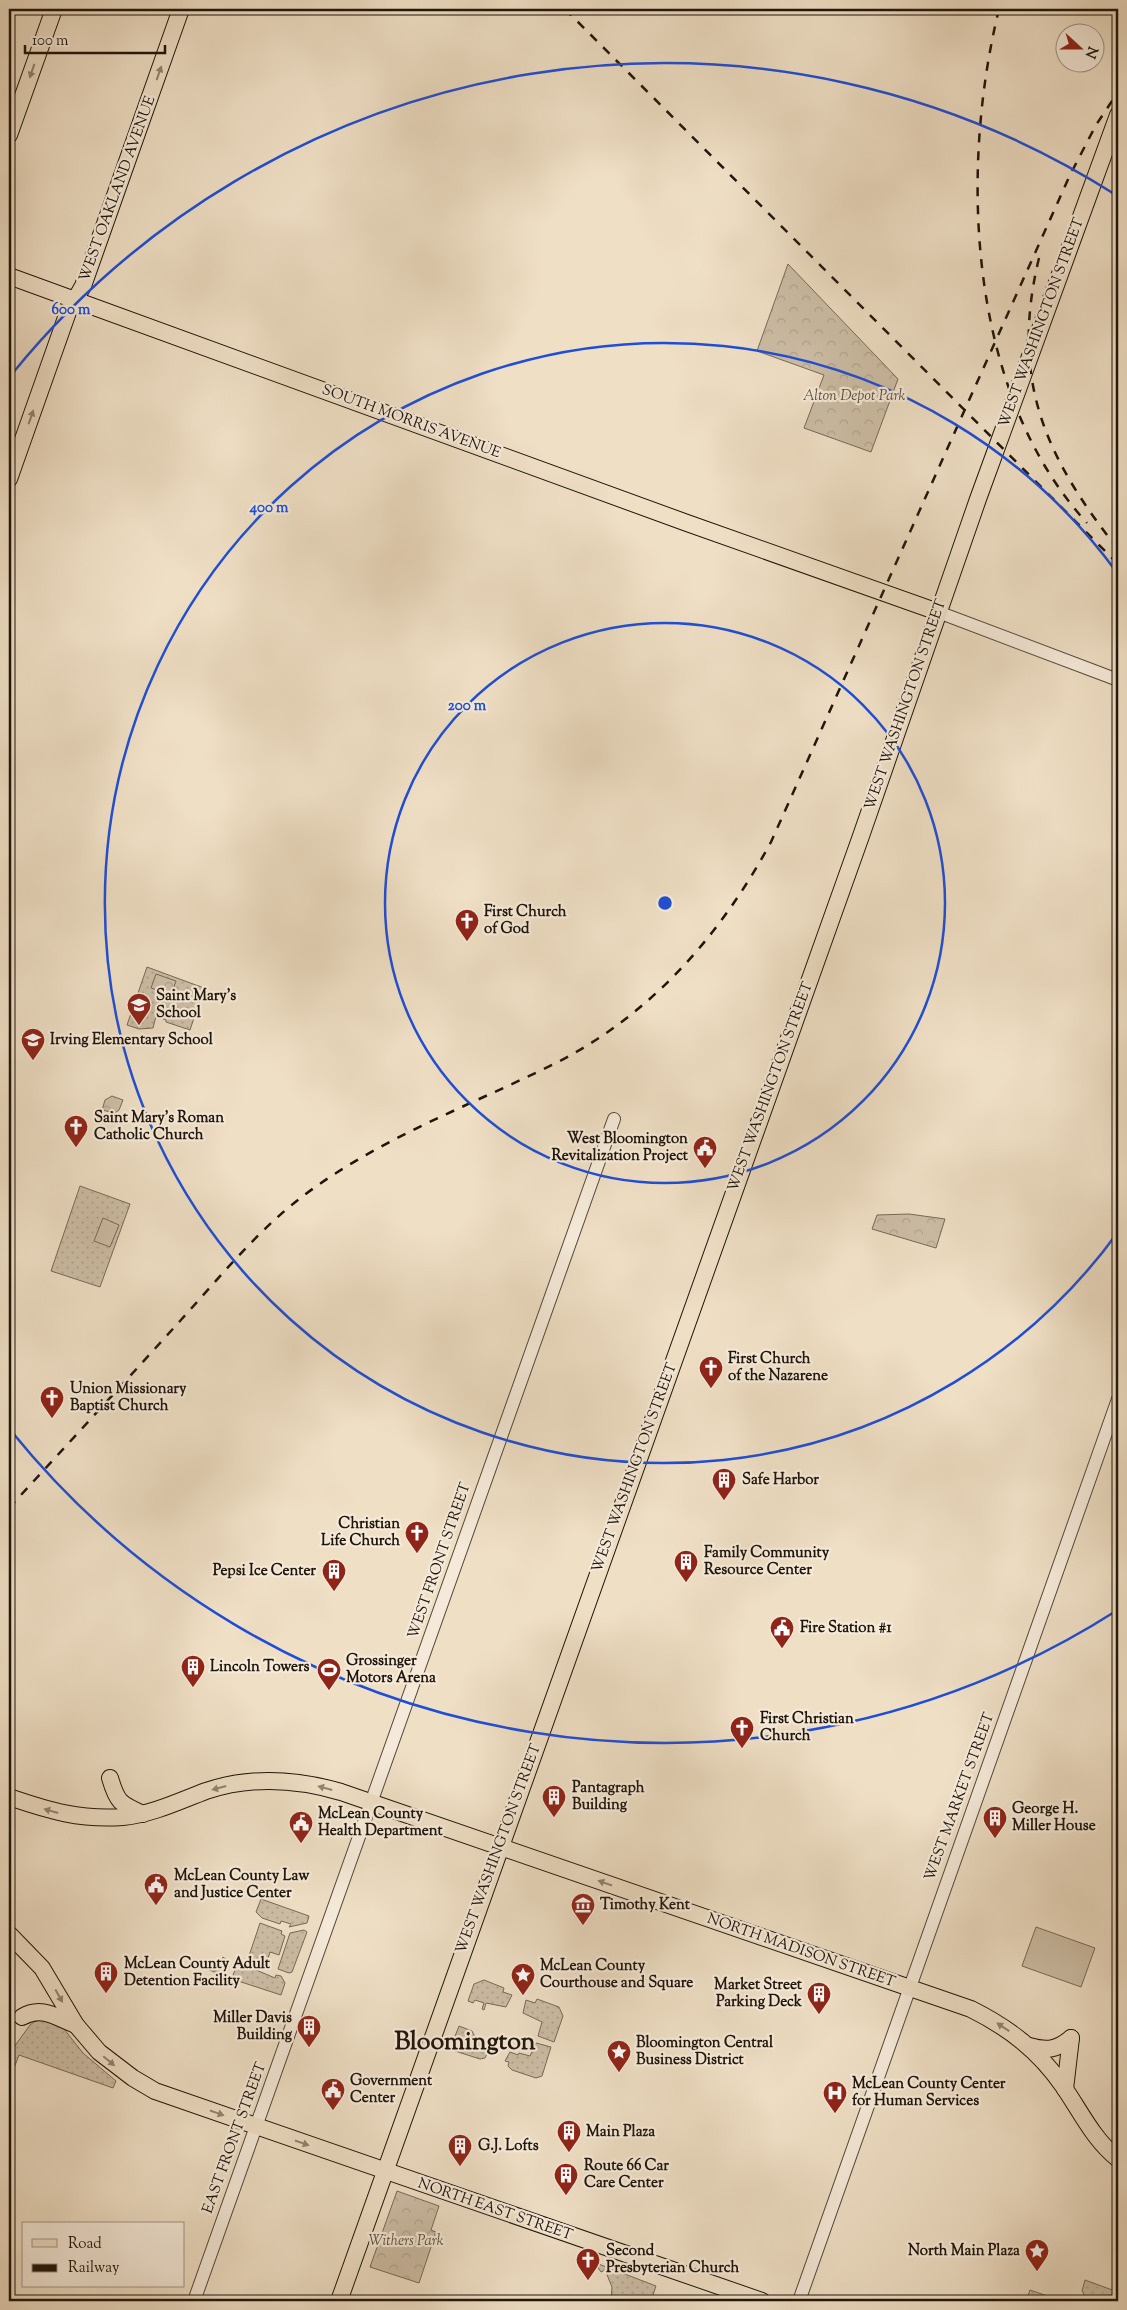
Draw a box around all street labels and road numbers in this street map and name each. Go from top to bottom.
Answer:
street label: WEST OAKLAND AVENUE [75,93,161,285]
street label: WEST WASHINGTON STREET [994,215,1090,431]
street label: SOUTH MORRIS AVENUE [319,380,503,464]
street label: WEST WASHINGTON STREET [860,596,952,813]
street label: WEST WASHINGTON STREET [723,979,819,1195]
street label: WEST WASHINGTON STREET [587,1360,683,1576]
street label: WEST FRONT STREET [403,1480,477,1642]
street label: WEST MARKET STREET [920,1709,1000,1884]
street label: WEST WASHINGTON STREET [451,1741,547,1957]
street label: NORTH MADISON STREET [704,1909,899,1993]
street label: EAST FRONT STREET [198,2059,272,2217]
street label: NORTH EAST STREET [415,2174,576,2247]

